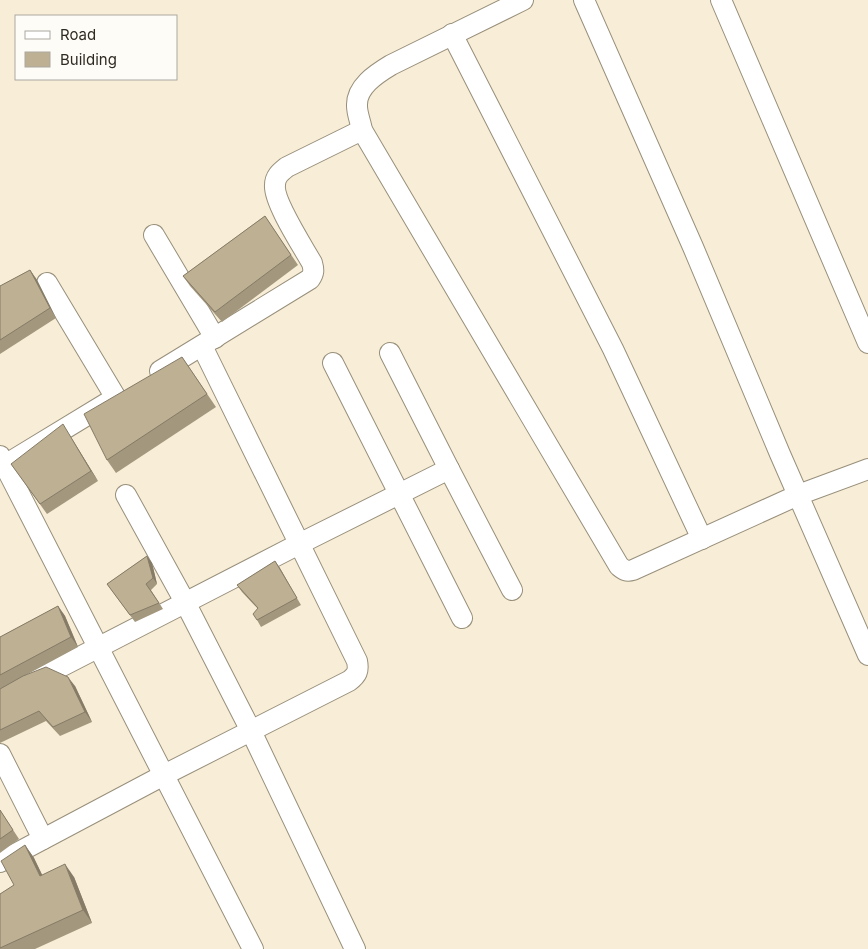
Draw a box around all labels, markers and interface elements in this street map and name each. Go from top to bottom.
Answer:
legend [15,15,178,80]
text: Road [60,25,96,44]
text: Building [60,50,117,69]

